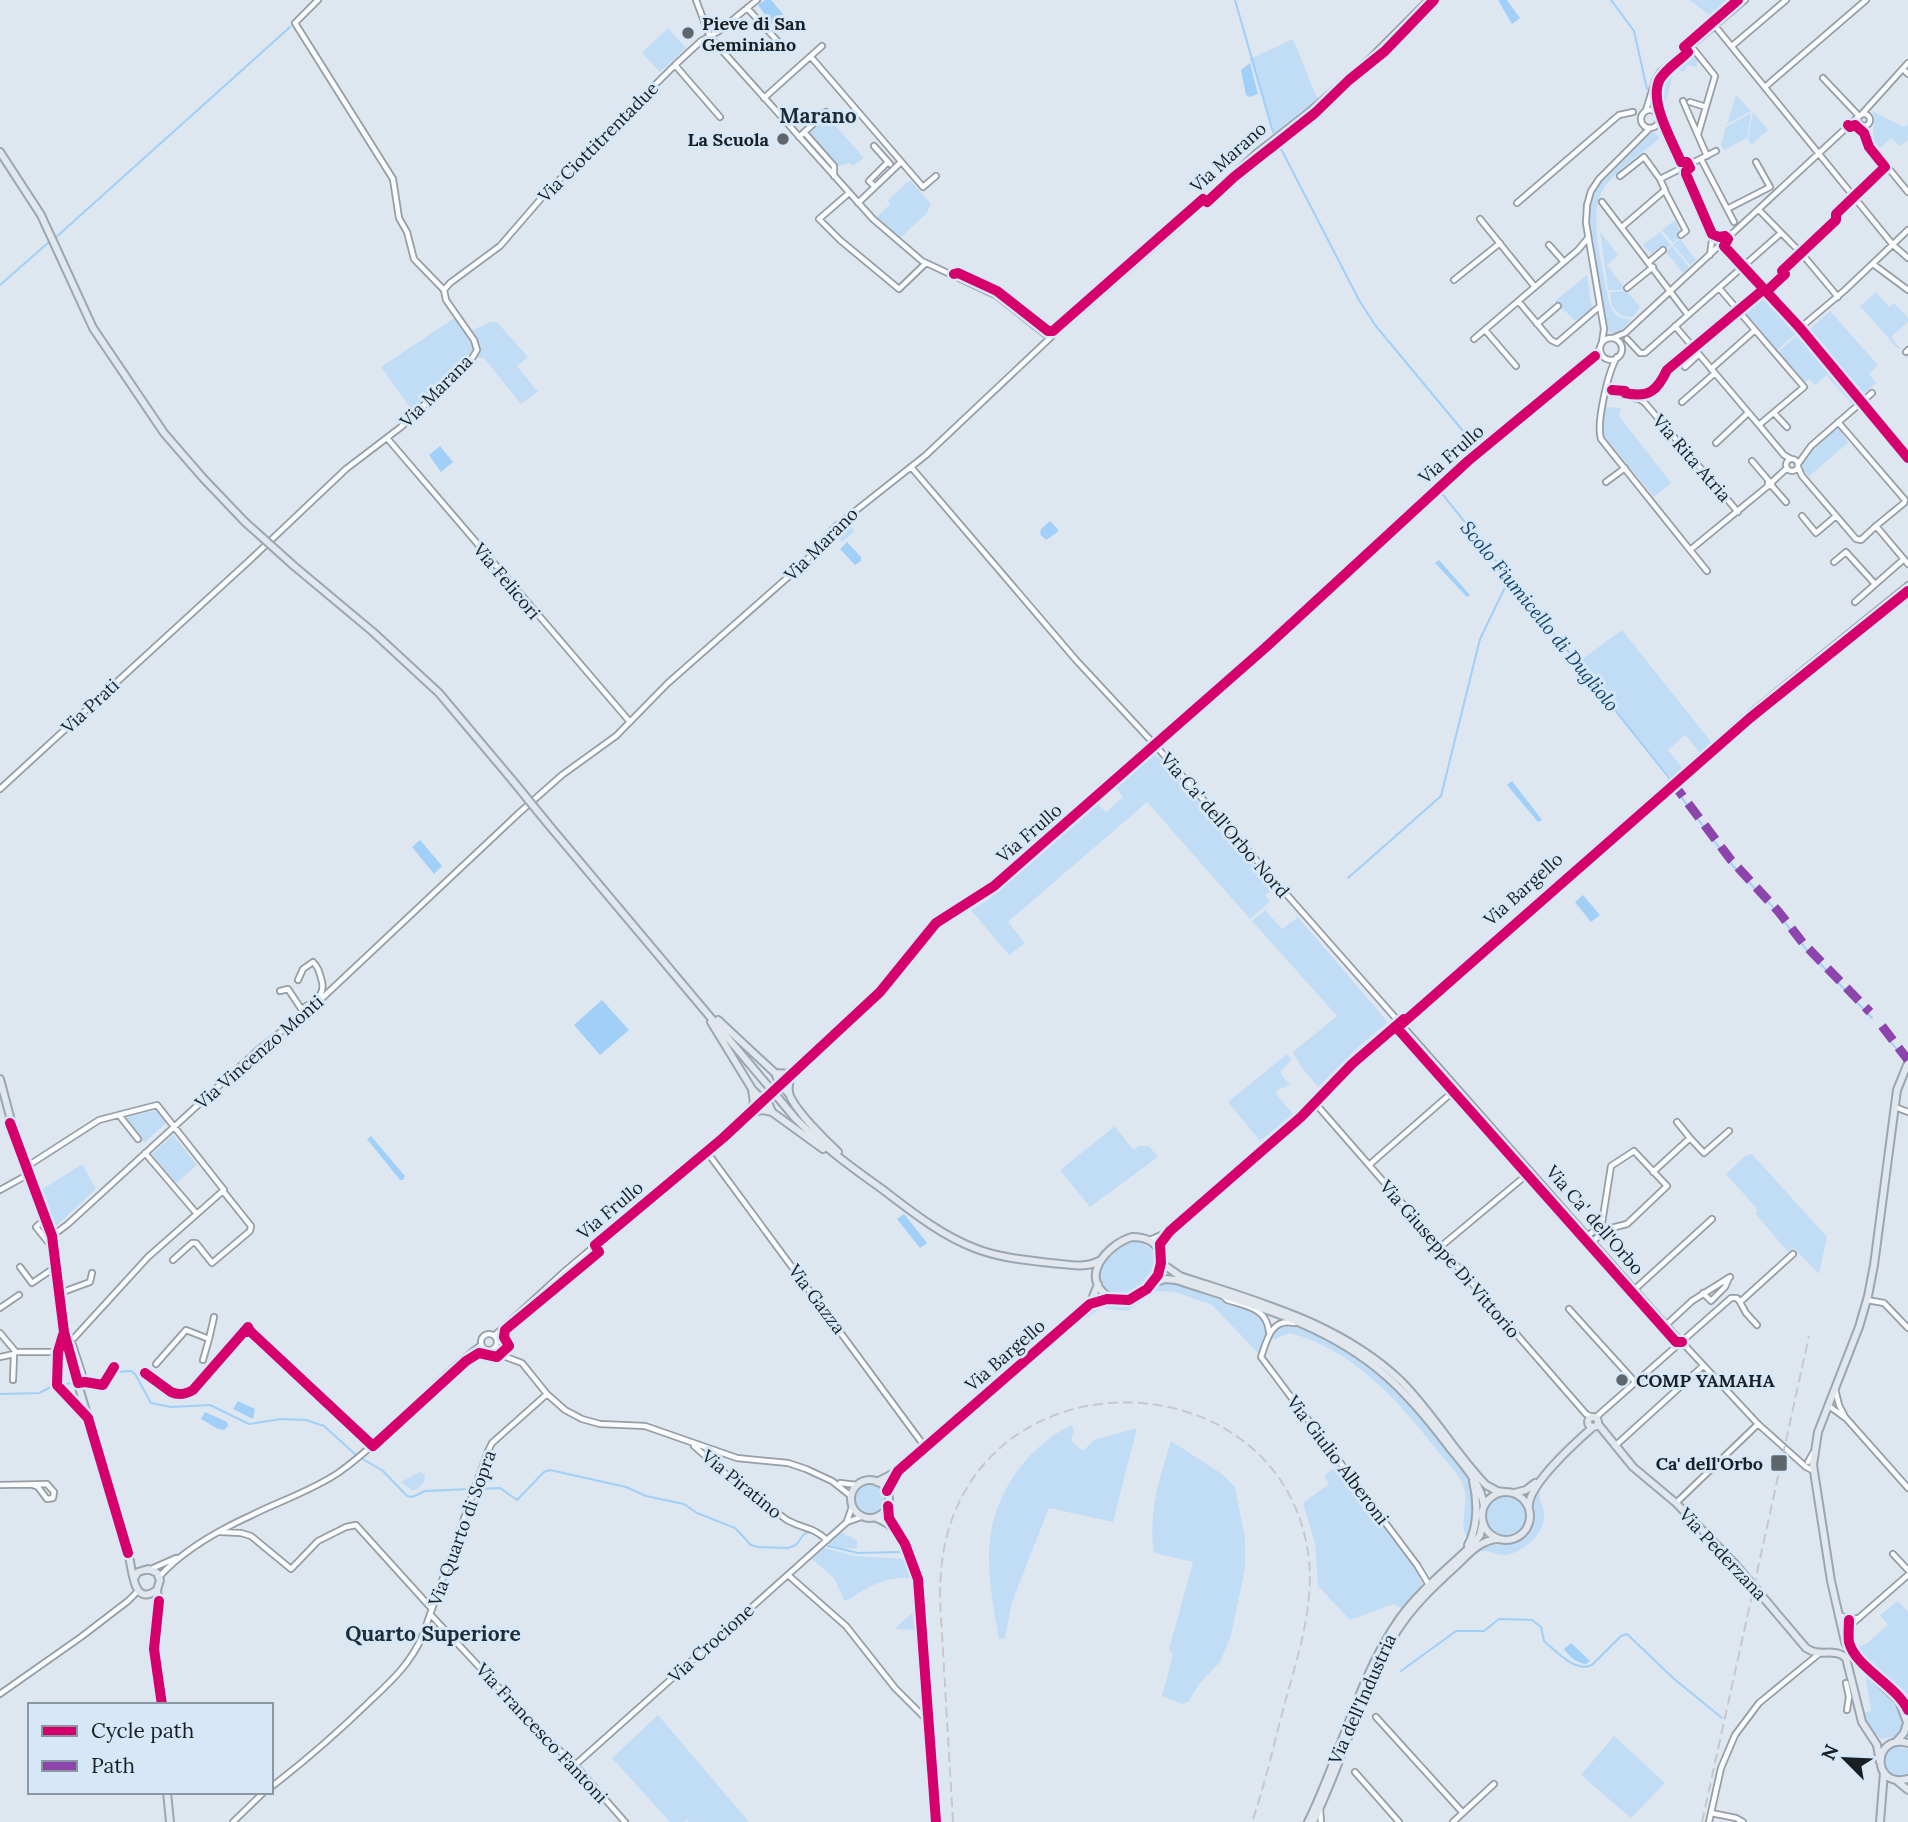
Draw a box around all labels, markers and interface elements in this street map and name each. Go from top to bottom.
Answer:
place label: Pieve di San Geminiano [702,12,807,56]
marker: Pieve di San Geminiano [680,25,696,41]
street label: Via Ciottitrentadue [532,77,663,208]
district label: Marano [779,102,857,129]
street label: Via Marano [1184,117,1271,198]
place label: La Scuola [688,128,770,151]
marker: La Scuola [775,131,791,147]
street label: Via Marana [394,350,477,433]
street label: Via Rita Atria [1647,409,1736,506]
street label: Via Frullo [1413,419,1488,489]
street label: Via Marano [779,502,863,586]
water label: Scolo Fiumicello di Dugliolo [1456,516,1624,716]
street label: Via Felicori [468,537,546,624]
street label: Via Prati [56,674,124,739]
street label: Via Ca' dell'Orbo Nord [1155,747,1295,903]
street label: Via Frullo [991,798,1066,868]
street label: Via Bargello [1478,847,1567,931]
street label: Via Vincenzo Monti [189,990,328,1115]
street label: Via Ca' dell'Orbo [1540,1160,1649,1280]
street label: Via Giuseppe Di Vittorio [1374,1174,1525,1343]
street label: Via Frullo [572,1176,648,1245]
street label: Via Gazza [783,1259,851,1338]
street label: Via Bargello [959,1314,1050,1397]
place label: COMP YAMAHA [1636,1369,1775,1392]
marker: COMP YAMAHA [1614,1372,1630,1388]
street label: Via Giulio Alberoni [1281,1390,1394,1529]
street label: Via Piratino [696,1444,787,1523]
street label: Via Quarto di Sopra [423,1447,501,1610]
place label: Ca' dell'Orbo [1656,1452,1763,1475]
marker: Ca' dell'Orbo [1769,1453,1789,1473]
street label: Via Pederzana [1674,1502,1772,1605]
street label: Via Crocione [663,1598,759,1688]
district label: Quarto Superiore [345,1620,521,1647]
street label: Via dell'Industria [1323,1630,1401,1769]
street label: Via Francesco Fantoni [470,1657,613,1808]
legend [28,1703,273,1794]
text: Cycle path [91,1717,194,1744]
north arrow [1810,1724,1880,1794]
text: N [1816,1740,1844,1764]
text: Path [91,1752,135,1779]

